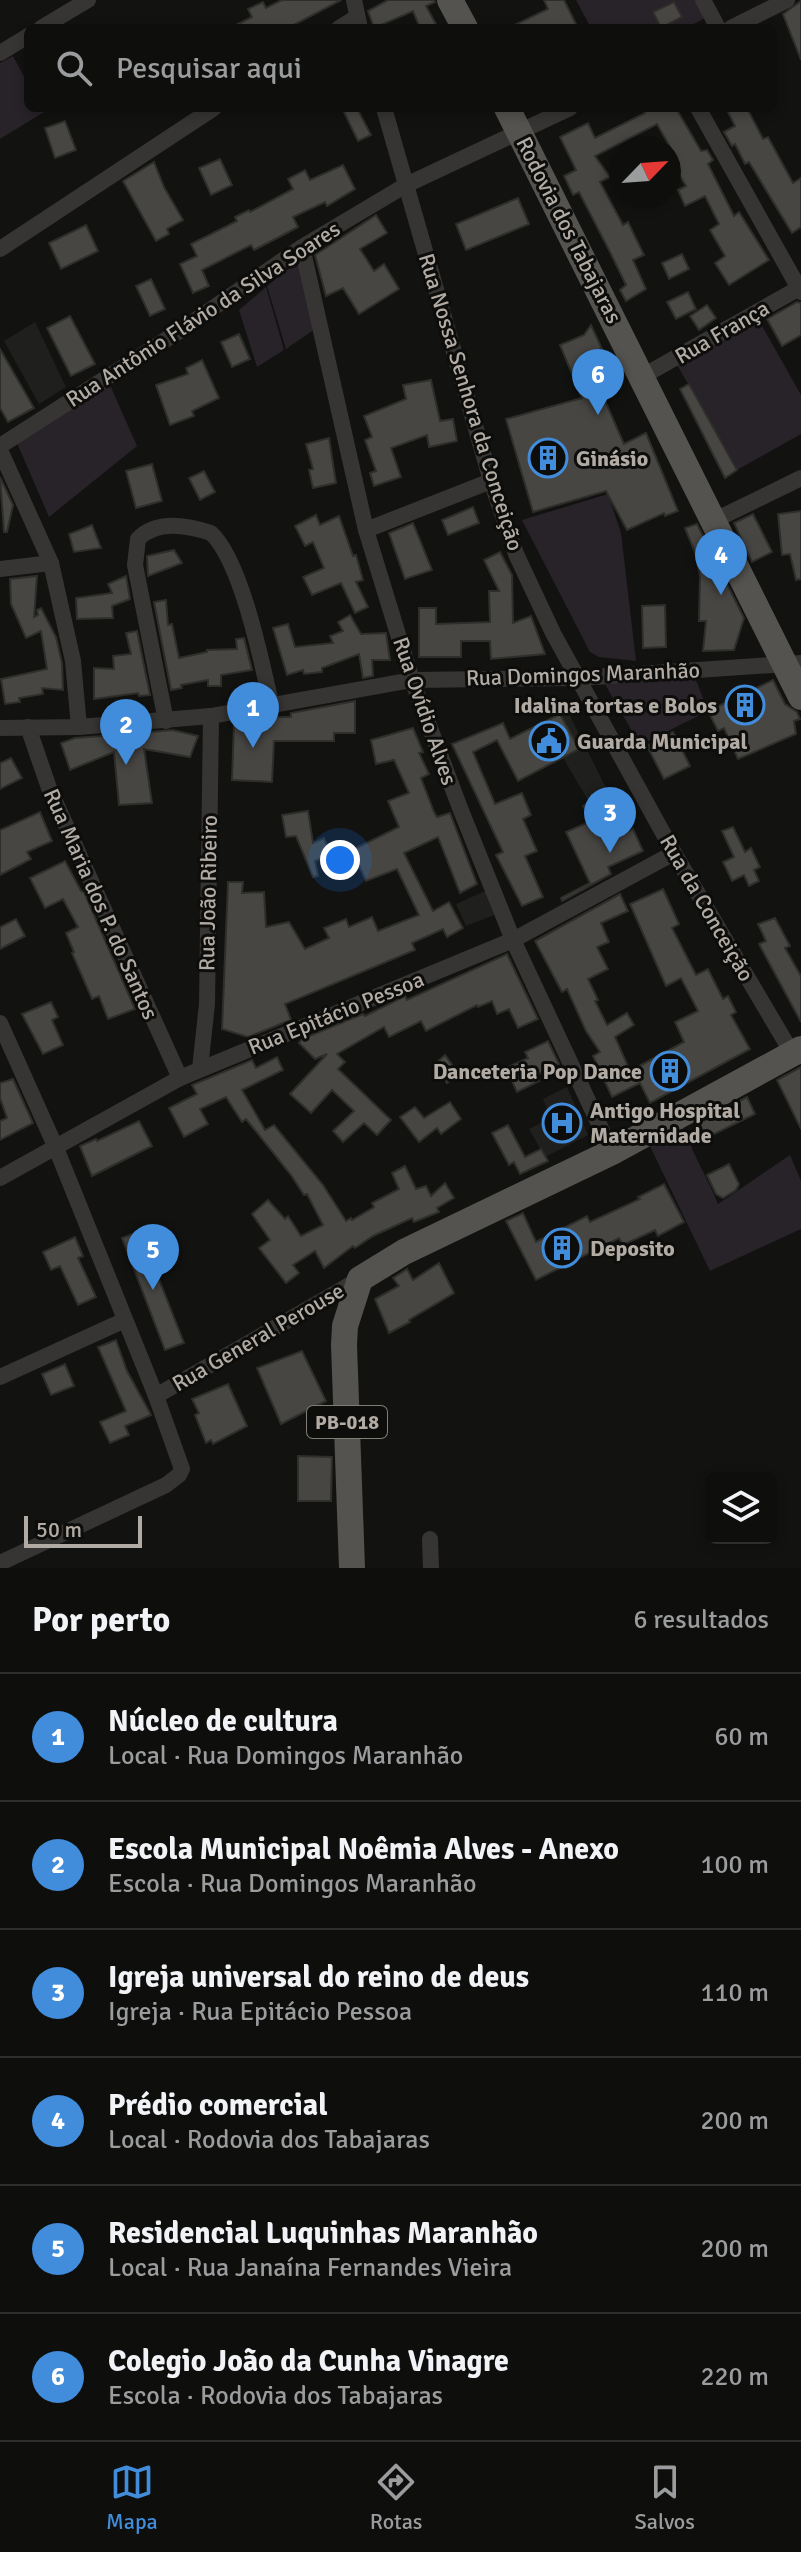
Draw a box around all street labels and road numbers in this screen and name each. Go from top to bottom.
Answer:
street label: Rodovia dos Tabajaras [510,132,628,328]
street label: Rua Antônio Flávio da Silva Soares [61,215,345,413]
street label: Rua Nossa Senhora da Conceição [413,250,529,554]
street label: Rua França [670,294,774,370]
street label: Rua Ovídio Alves [387,633,463,789]
street label: Rua Domingos Maranhão [466,656,700,692]
street label: Rua Maria dos P. do Santos [38,784,164,1024]
street label: Rua João Ribeiro [193,815,223,971]
street label: Rua da Conceição [654,830,760,986]
street label: Rua Epitácio Pessoa [244,965,428,1061]
street label: Rua General Perouse [167,1277,349,1397]
road number: PB-018 [307,1406,387,1438]

